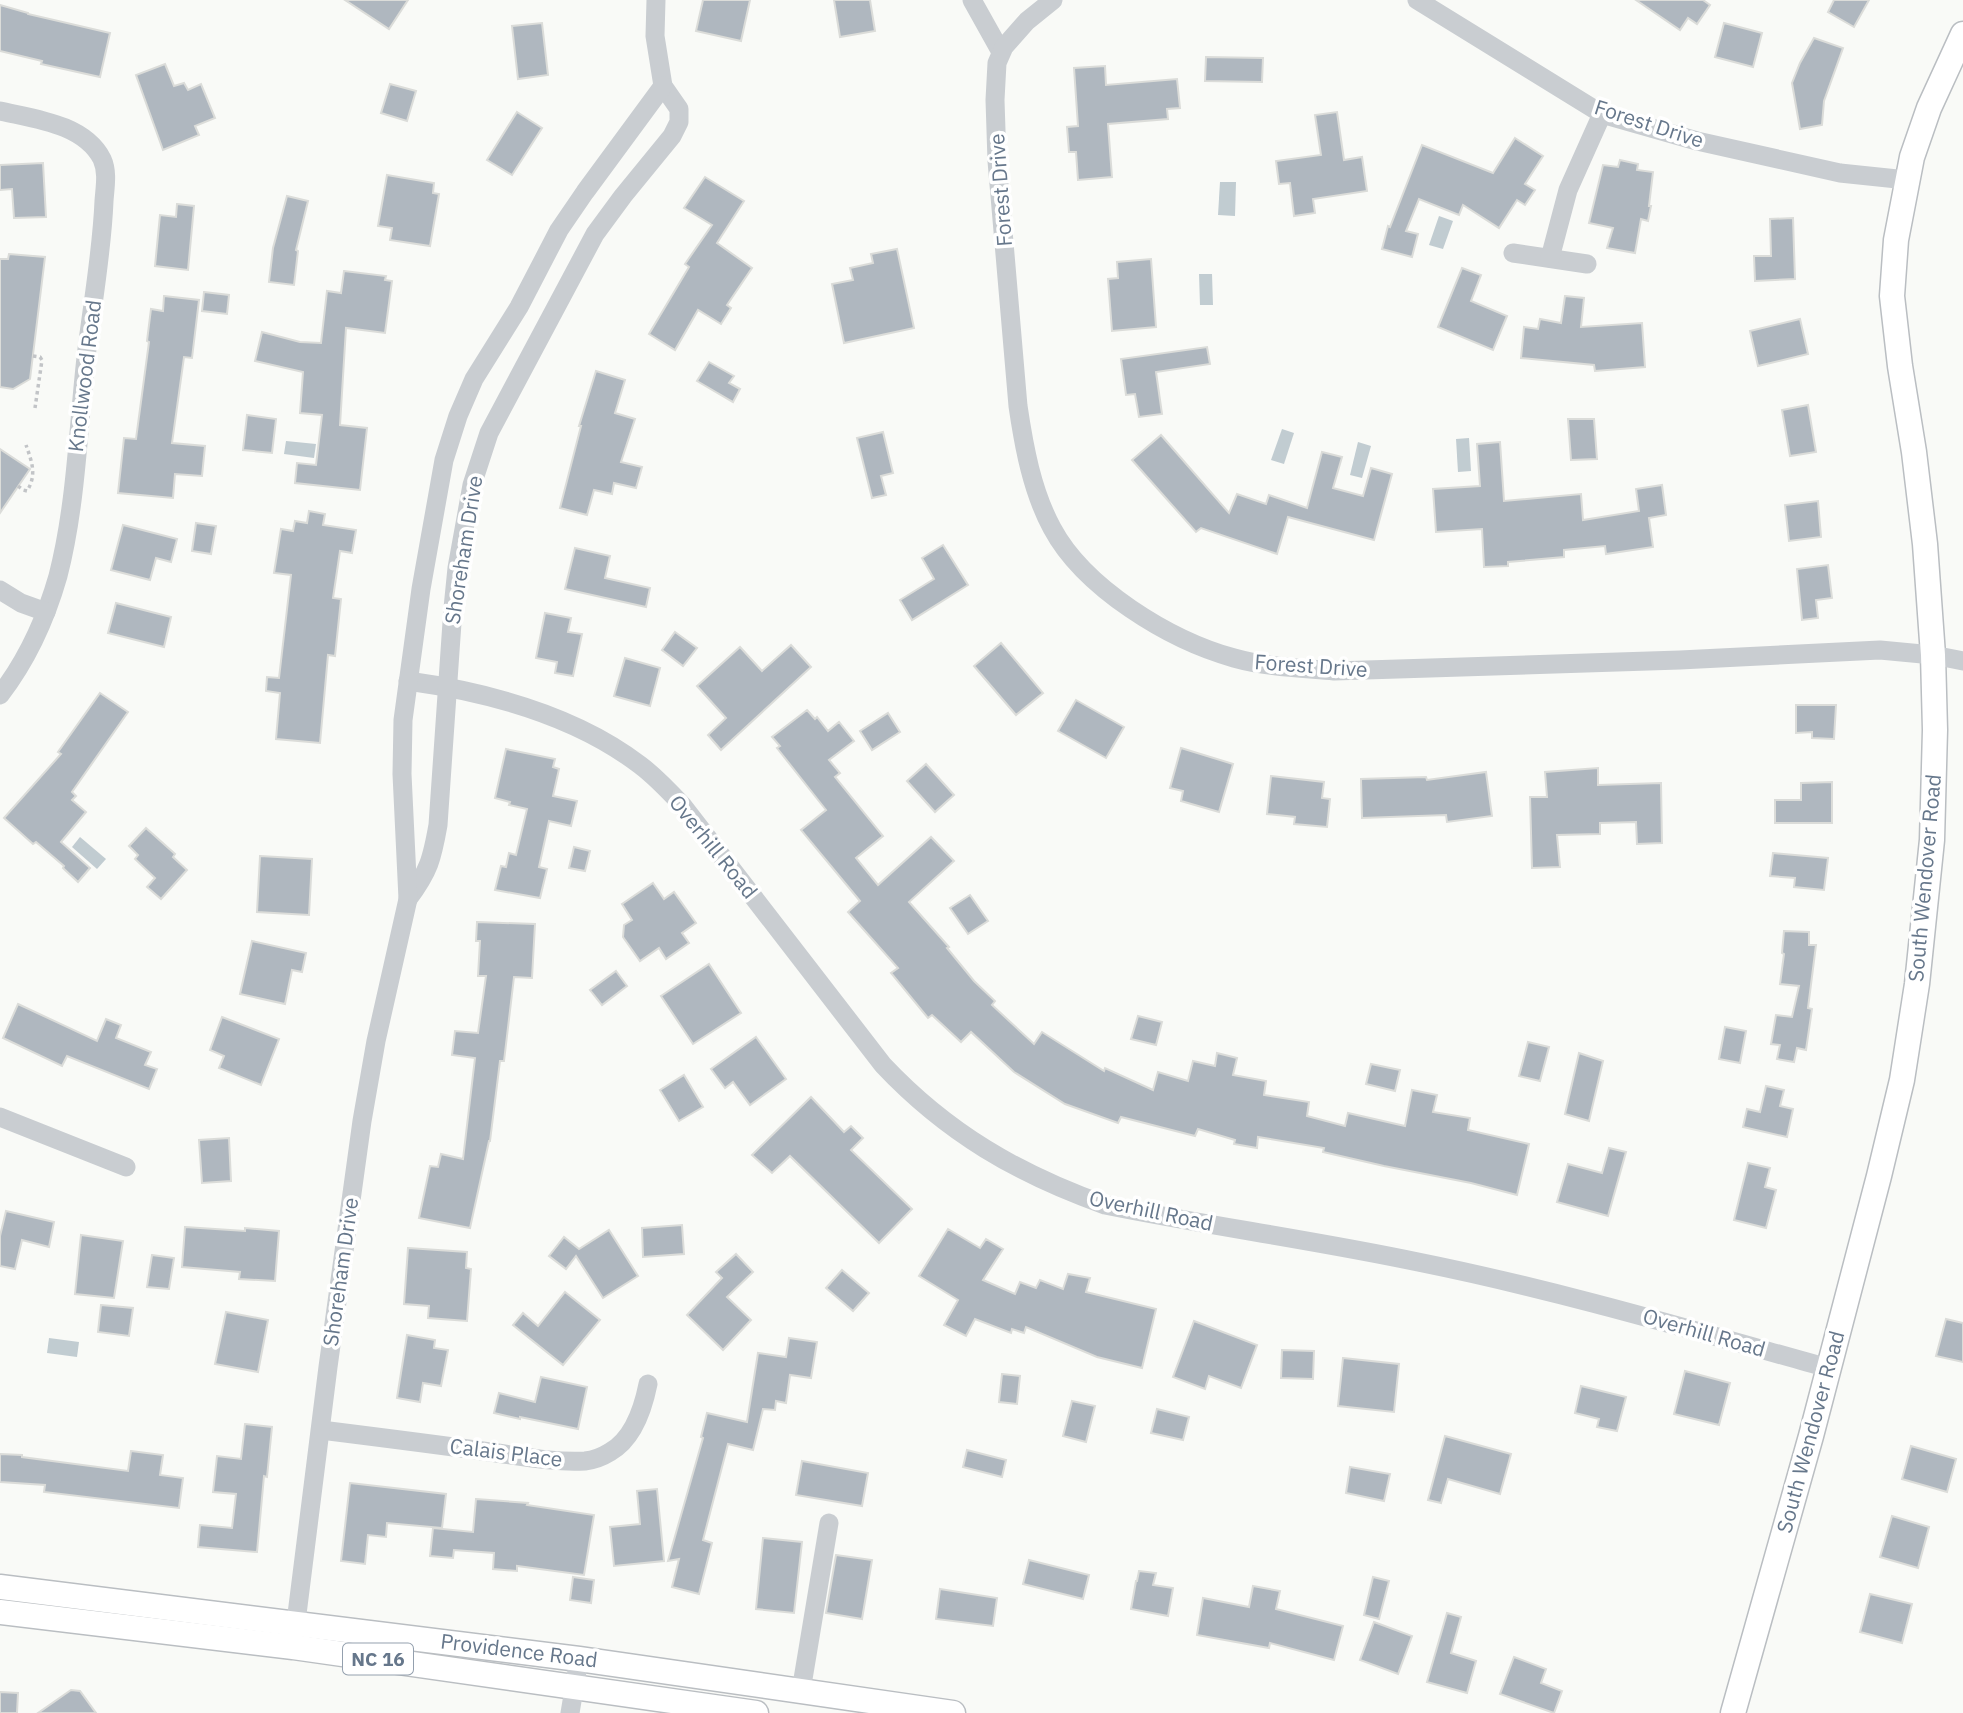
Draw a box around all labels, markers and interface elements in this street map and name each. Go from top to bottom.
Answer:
street label: Forest Drive [1591,92,1707,154]
street label: Forest Drive [982,133,1018,248]
street label: Knollwood Road [61,298,107,453]
street label: Shoreham Drive [437,473,489,626]
street label: Forest Drive [1254,647,1369,683]
street label: South Wendover Road [1901,773,1947,983]
street label: Overhill Road [663,789,764,904]
street label: Overhill Road [1087,1183,1216,1237]
street label: Shoreham Drive [316,1196,364,1348]
street label: Overhill Road [1640,1301,1769,1363]
street label: South Wendover Road [1770,1327,1851,1536]
street label: Calais Place [448,1431,564,1473]
street label: Providence Road [439,1626,599,1674]
road number: NC 16 [343,1644,413,1674]

